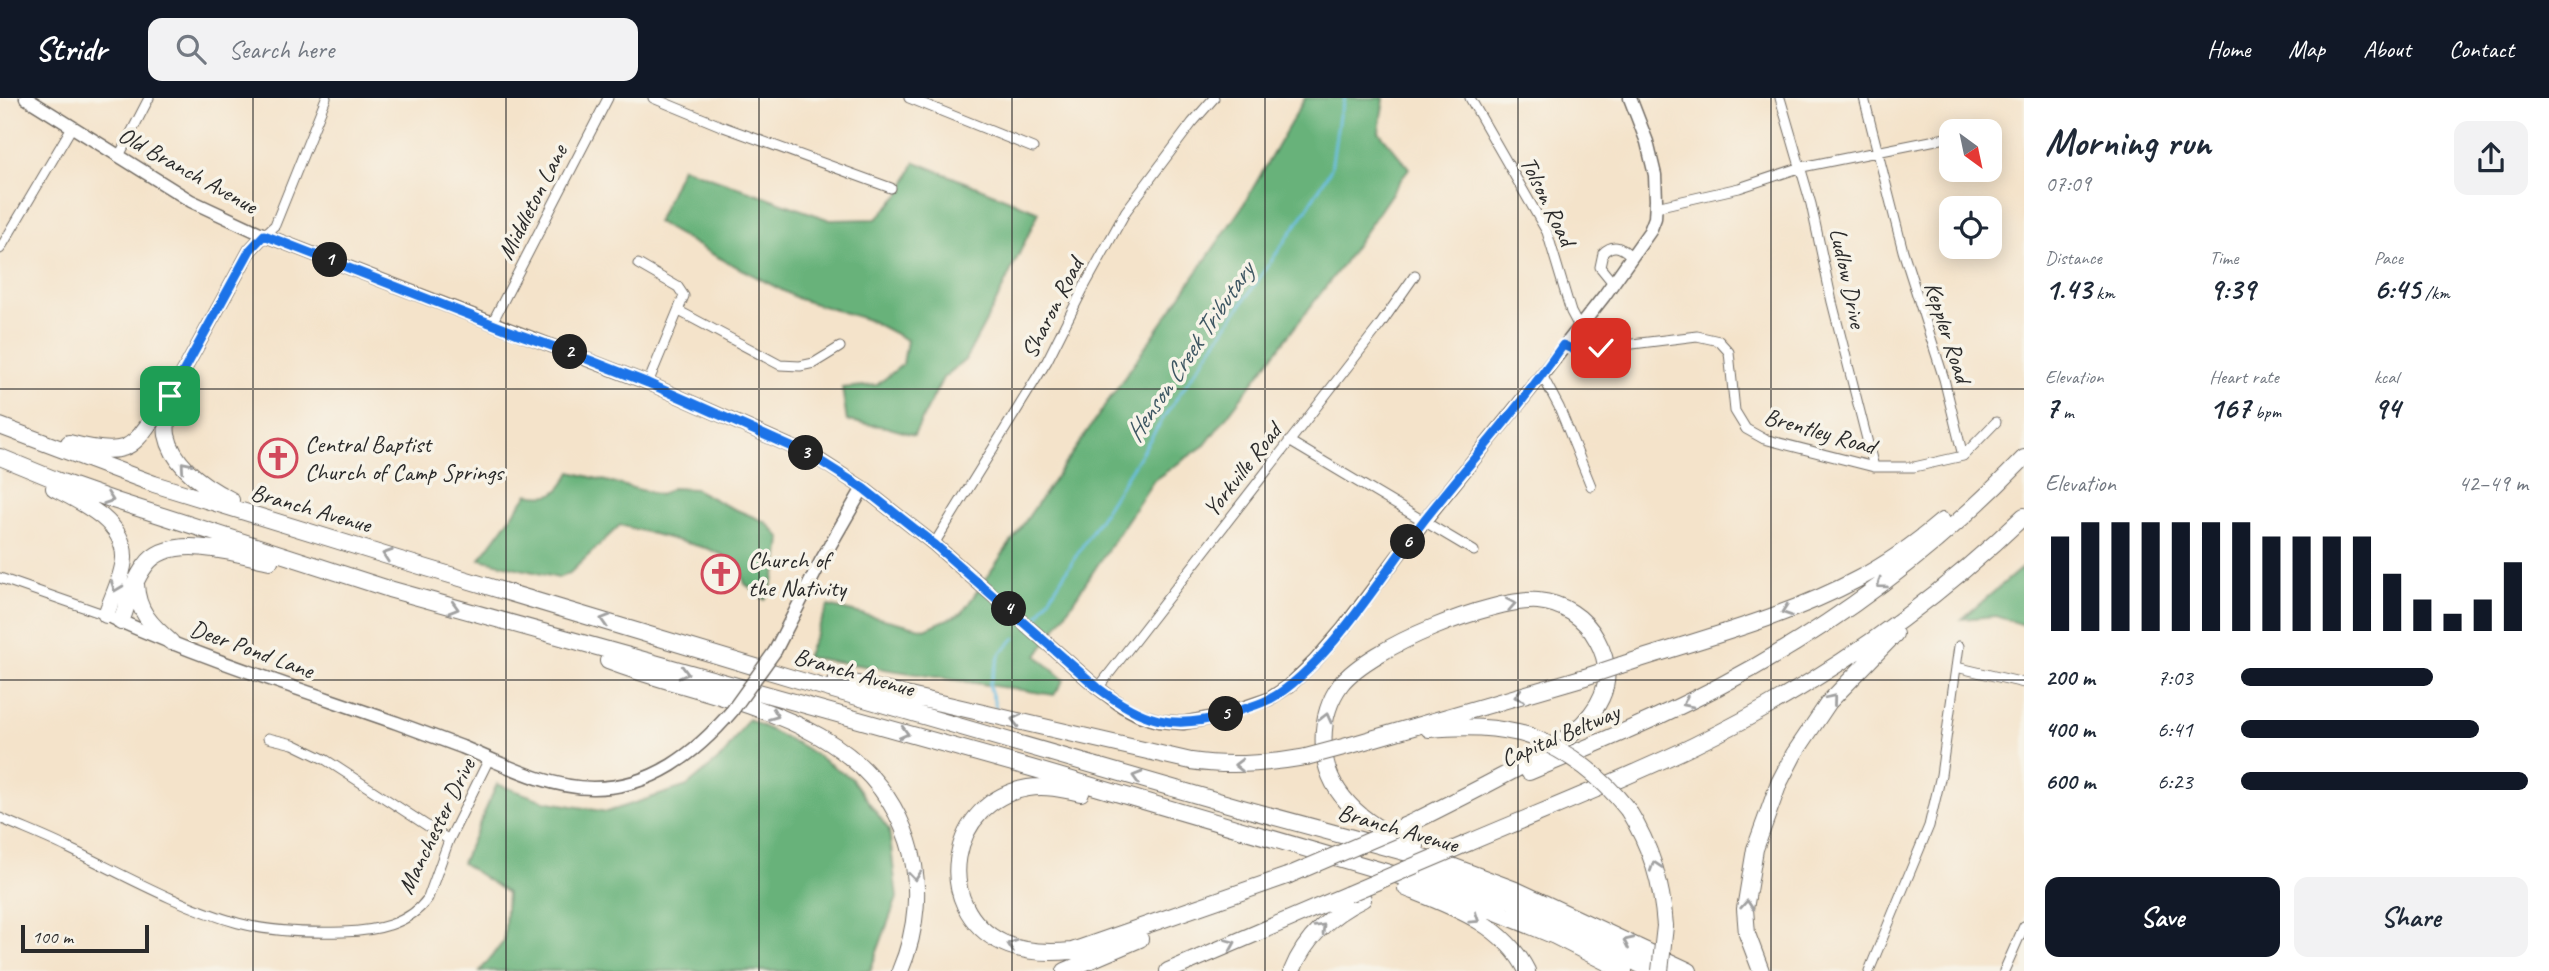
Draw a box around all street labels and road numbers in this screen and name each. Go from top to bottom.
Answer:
street label: Old Branch Avenue [113,119,265,222]
street label: Middleton Lane [490,138,575,265]
street label: Tolson Road [1514,151,1584,254]
street label: Ludlow Drive [1823,225,1874,333]
street label: Sharon Road [1014,250,1092,363]
street label: Keppler Road [1918,278,1979,390]
street label: Brentley Road [1761,401,1883,462]
street label: Yorkville Road [1196,414,1290,523]
street label: Branch Avenue [248,477,377,540]
street label: Deer Pond Lane [186,613,320,686]
street label: Branch Avenue [791,641,920,704]
street label: Capital Beltway [1496,696,1625,773]
street label: Manchester Drive [390,751,483,899]
street label: Branch Avenue [1335,797,1464,860]

